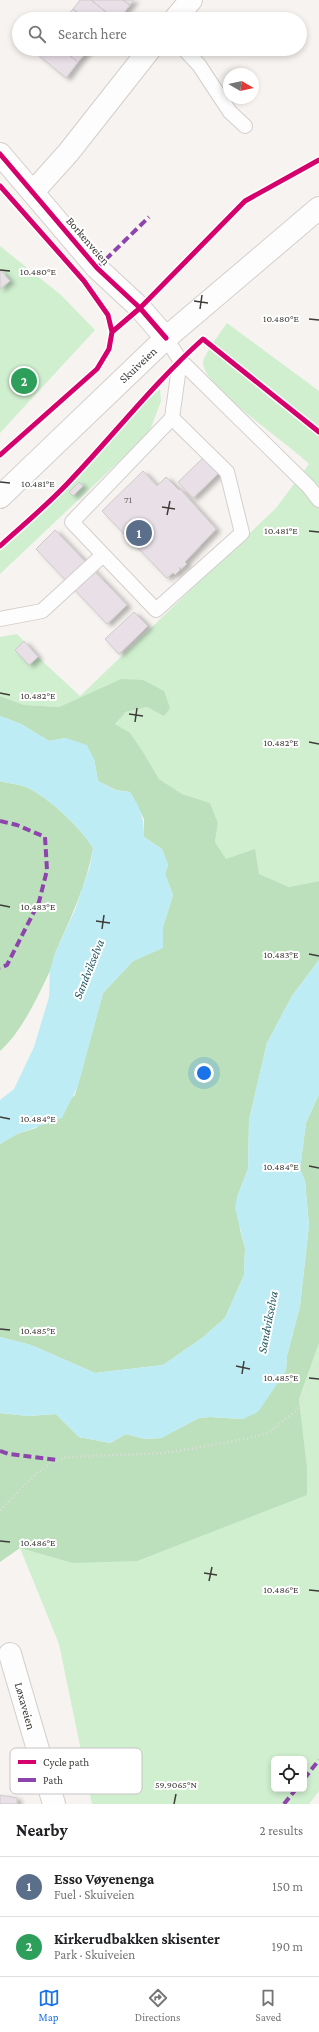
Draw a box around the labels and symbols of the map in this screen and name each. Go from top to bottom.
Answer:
north arrow [223,68,259,104]
street label: Borkenveien [63,214,113,268]
text: 10.480°E [20,266,57,277]
text: 10.480°E [263,313,300,324]
street label: Skuiveien [116,344,160,386]
pin: 2 [11,366,37,396]
text: 10.481°E [21,478,55,489]
house number: 71 [124,494,132,505]
pin: 1 [126,518,152,548]
text: 10.481°E [264,525,298,536]
text: 10.482°E [21,690,56,701]
text: 10.482°E [264,737,299,748]
text: 10.483°E [21,901,56,912]
water label: Sandvikselva [70,937,107,1001]
text: 10.483°E [264,949,299,960]
your location [194,1063,214,1083]
text: 10.484°E [20,1113,56,1124]
text: 10.484°E [263,1161,299,1172]
water label: Sandvikselva [254,1290,281,1354]
text: 10.485°E [21,1325,56,1336]
text: 10.485°E [264,1372,299,1383]
text: 10.486°E [21,1537,56,1548]
text: 10.486°E [264,1584,299,1595]
street label: Løxaveien [12,1681,39,1732]
legend [10,1748,142,1794]
text: Cycle path [43,1756,89,1769]
text: Path [43,1774,63,1786]
text: 59.9065°N [155,1779,197,1790]

